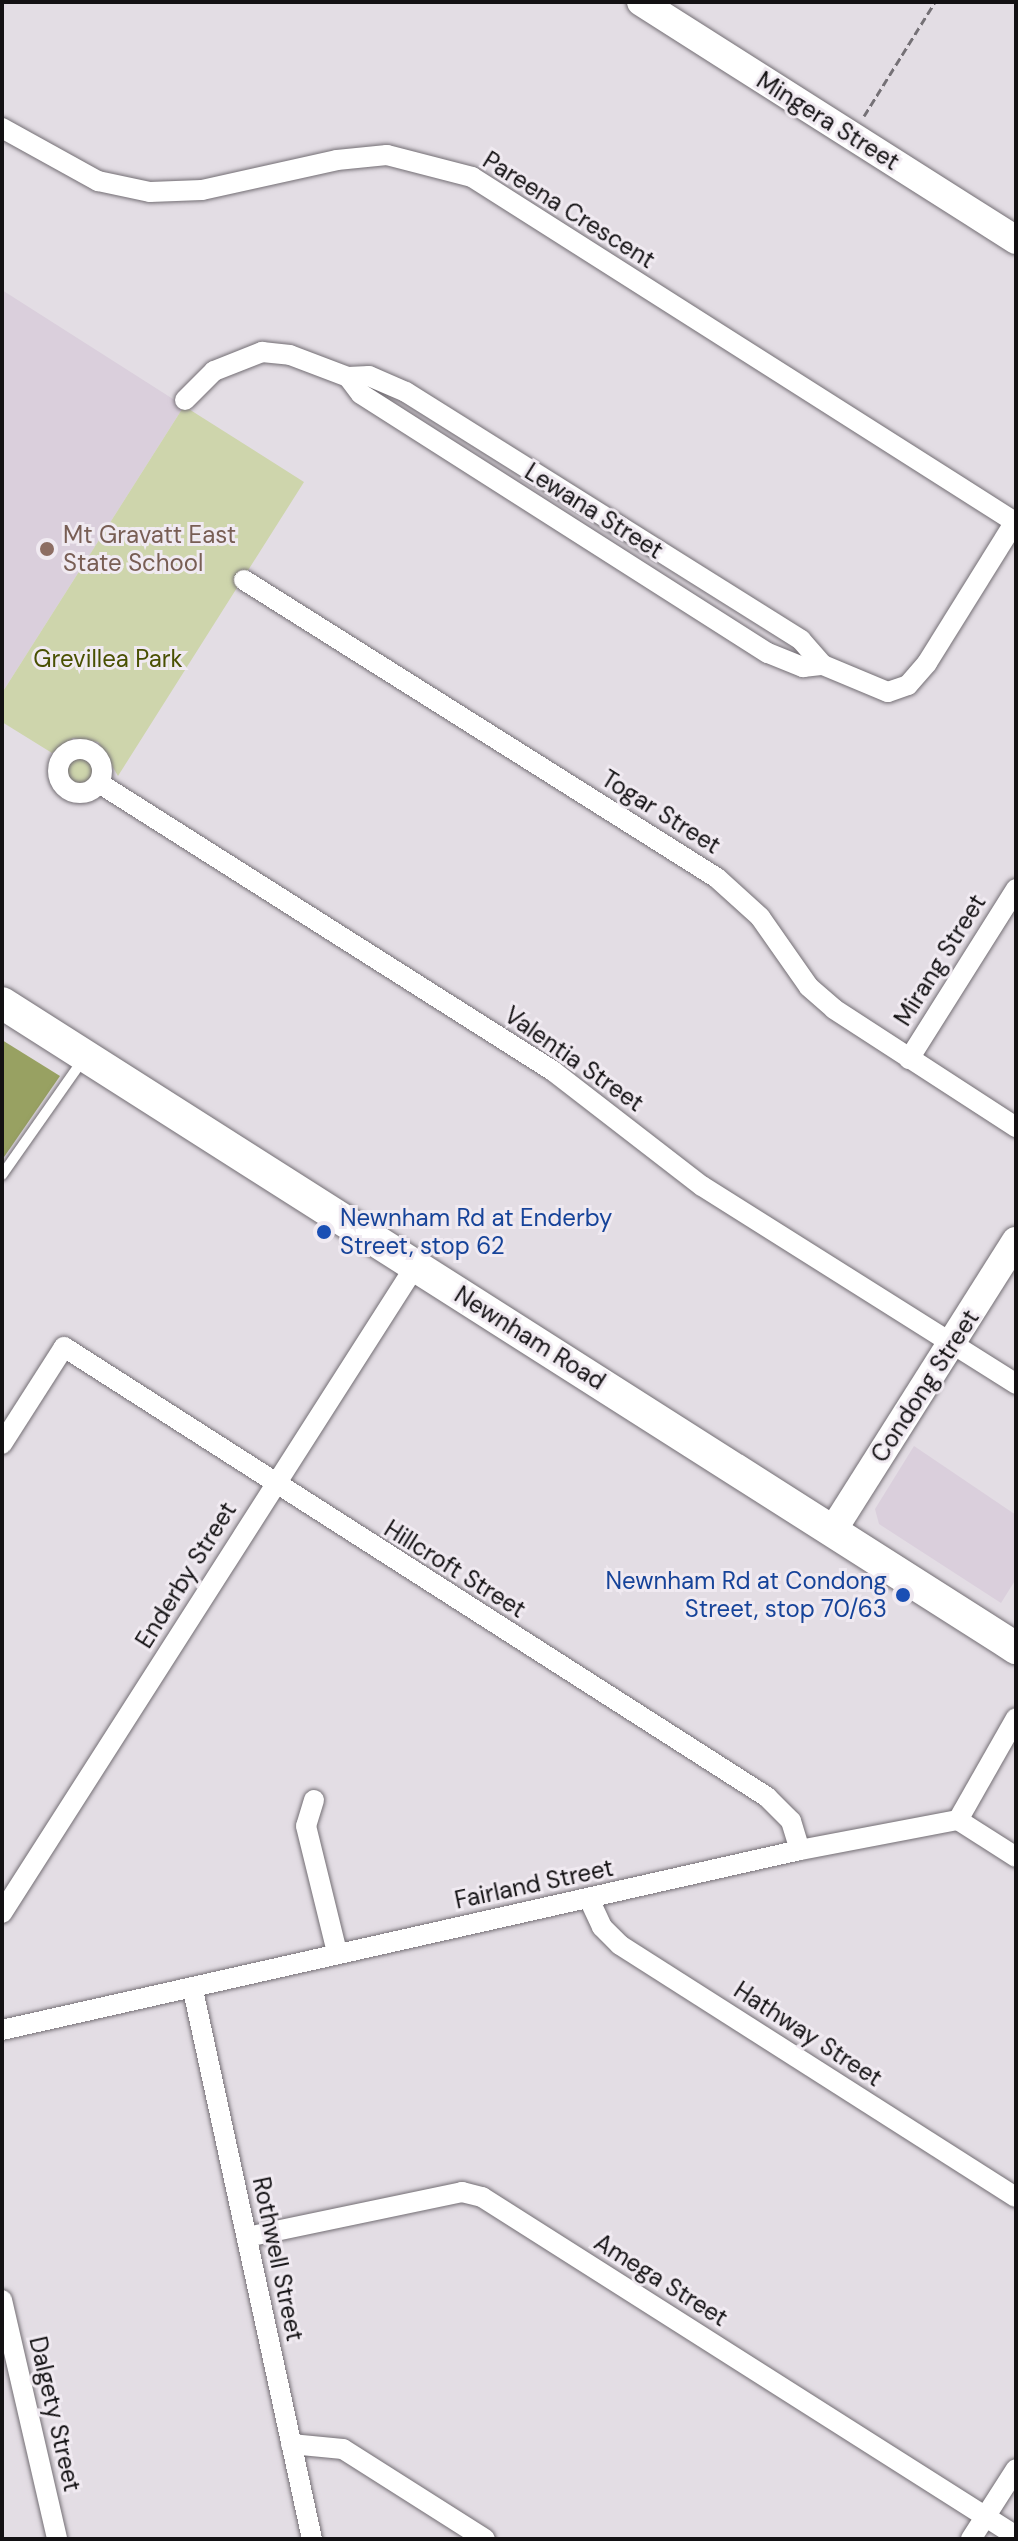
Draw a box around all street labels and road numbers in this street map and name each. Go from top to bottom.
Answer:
street label: Mingera Street [751,66,905,176]
street label: Pareena Crescent [478,146,660,274]
street label: Lewana Street [520,457,668,565]
street label: Togar Street [596,764,726,860]
street label: Mirang Street [888,889,992,1031]
street label: Valentia Street [499,1000,649,1118]
street label: Newnham Road [449,1280,611,1396]
street label: Condong Street [865,1304,985,1468]
street label: Enderby Street [130,1497,242,1653]
street label: Hillcroft Street [379,1514,531,1624]
street label: Fairland Street [452,1853,616,1915]
street label: Hathway Street [729,1975,887,2093]
street label: Rothwell Street [247,2174,309,2344]
street label: Amega Street [589,2228,733,2332]
street label: Dalgety Street [23,2334,87,2494]

